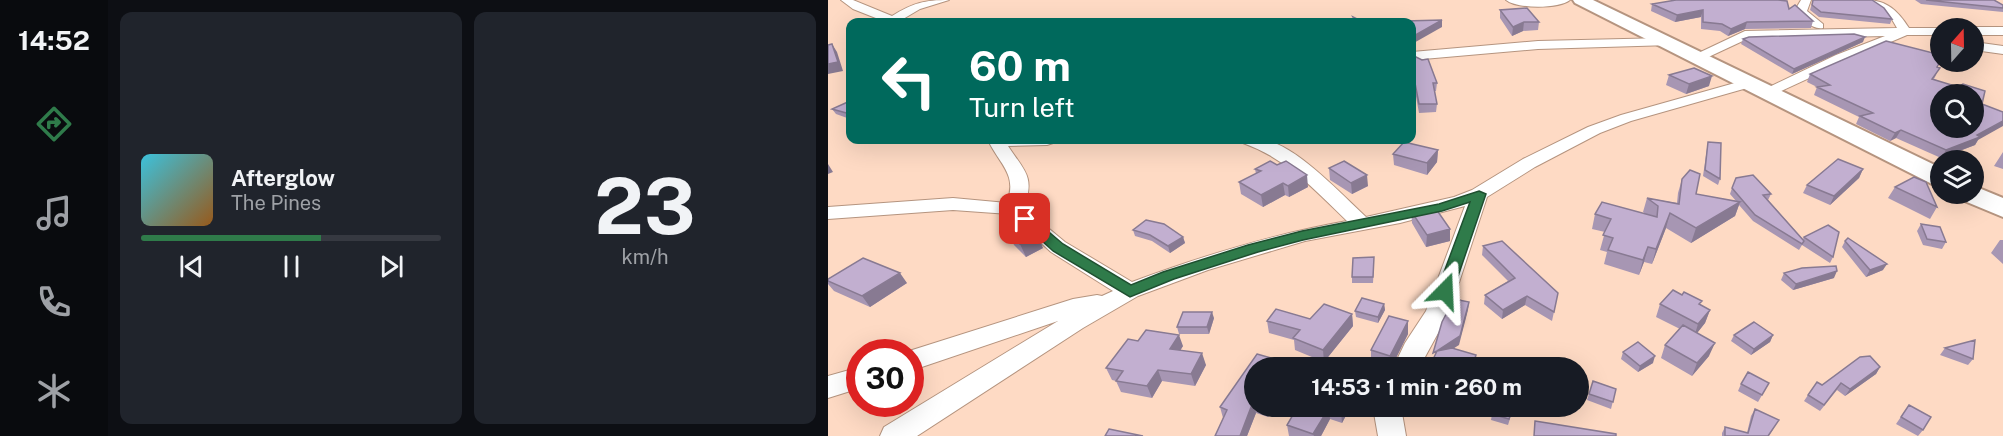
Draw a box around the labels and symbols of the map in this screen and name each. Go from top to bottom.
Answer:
north arrow [1930,18,1984,72]
pin [999,193,1050,244]
position arrow [1413,259,1477,323]
speed limit sign: 30 [846,339,924,417]

